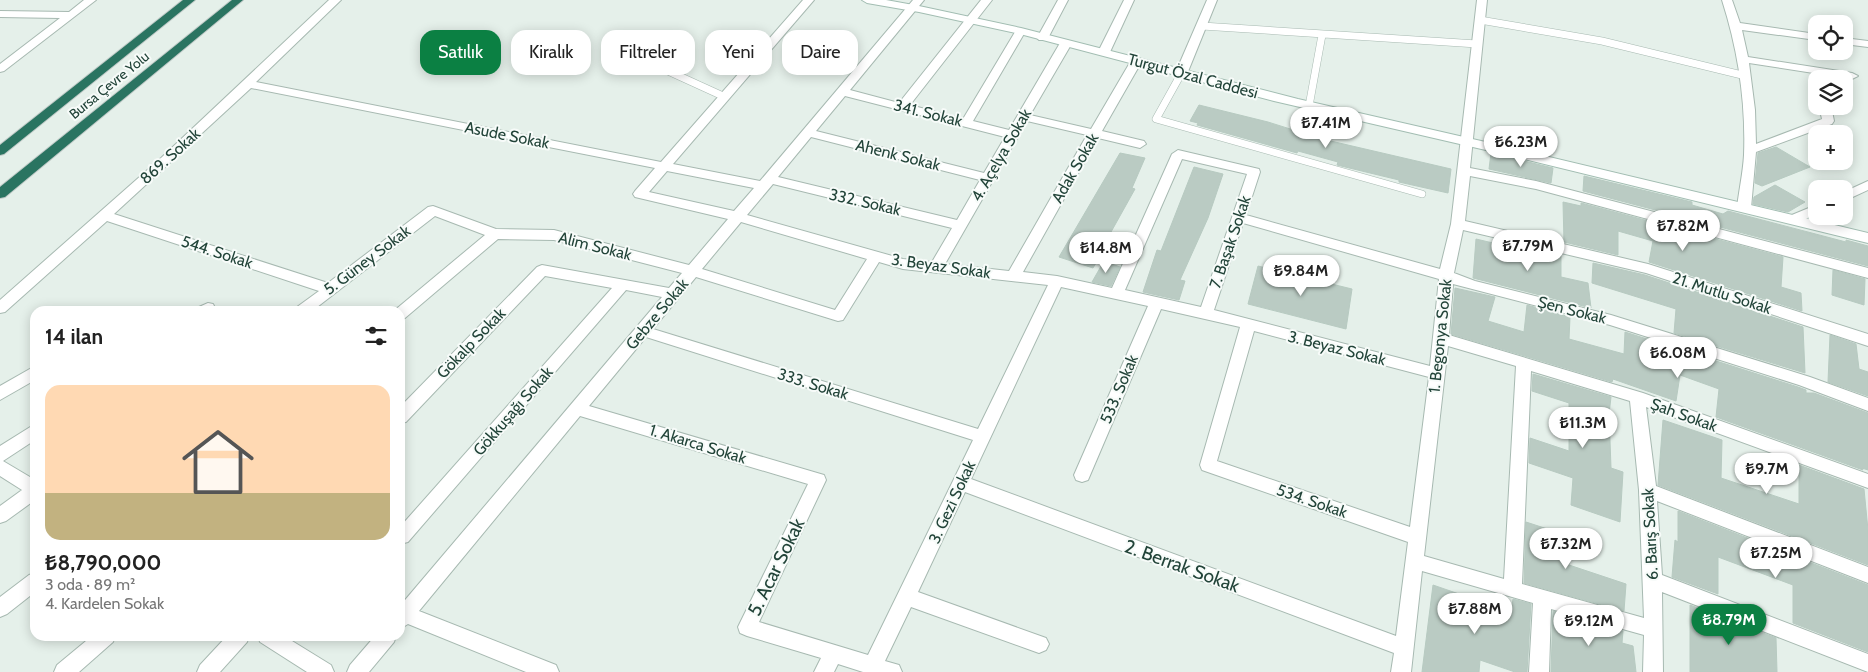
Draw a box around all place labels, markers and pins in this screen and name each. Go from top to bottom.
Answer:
pin: ₺7.41M [1285,106,1367,149]
pin: ₺6.23M [1480,126,1562,168]
pin: ₺7.82M [1642,210,1724,252]
pin: ₺7.79M [1487,230,1569,272]
pin: ₺14.8M [1065,232,1147,274]
pin: ₺9.84M [1260,254,1342,297]
pin: ₺6.08M [1637,336,1719,379]
pin: ₺11.3M [1542,406,1624,449]
pin: ₺9.7M [1732,452,1802,495]
pin: ₺7.32M [1525,528,1607,570]
pin: ₺7.25M [1735,536,1817,579]
pin: ₺7.88M [1434,592,1516,635]
pin: ₺9.12M [1548,604,1630,647]
pin: ₺8.79M [1688,604,1770,646]

